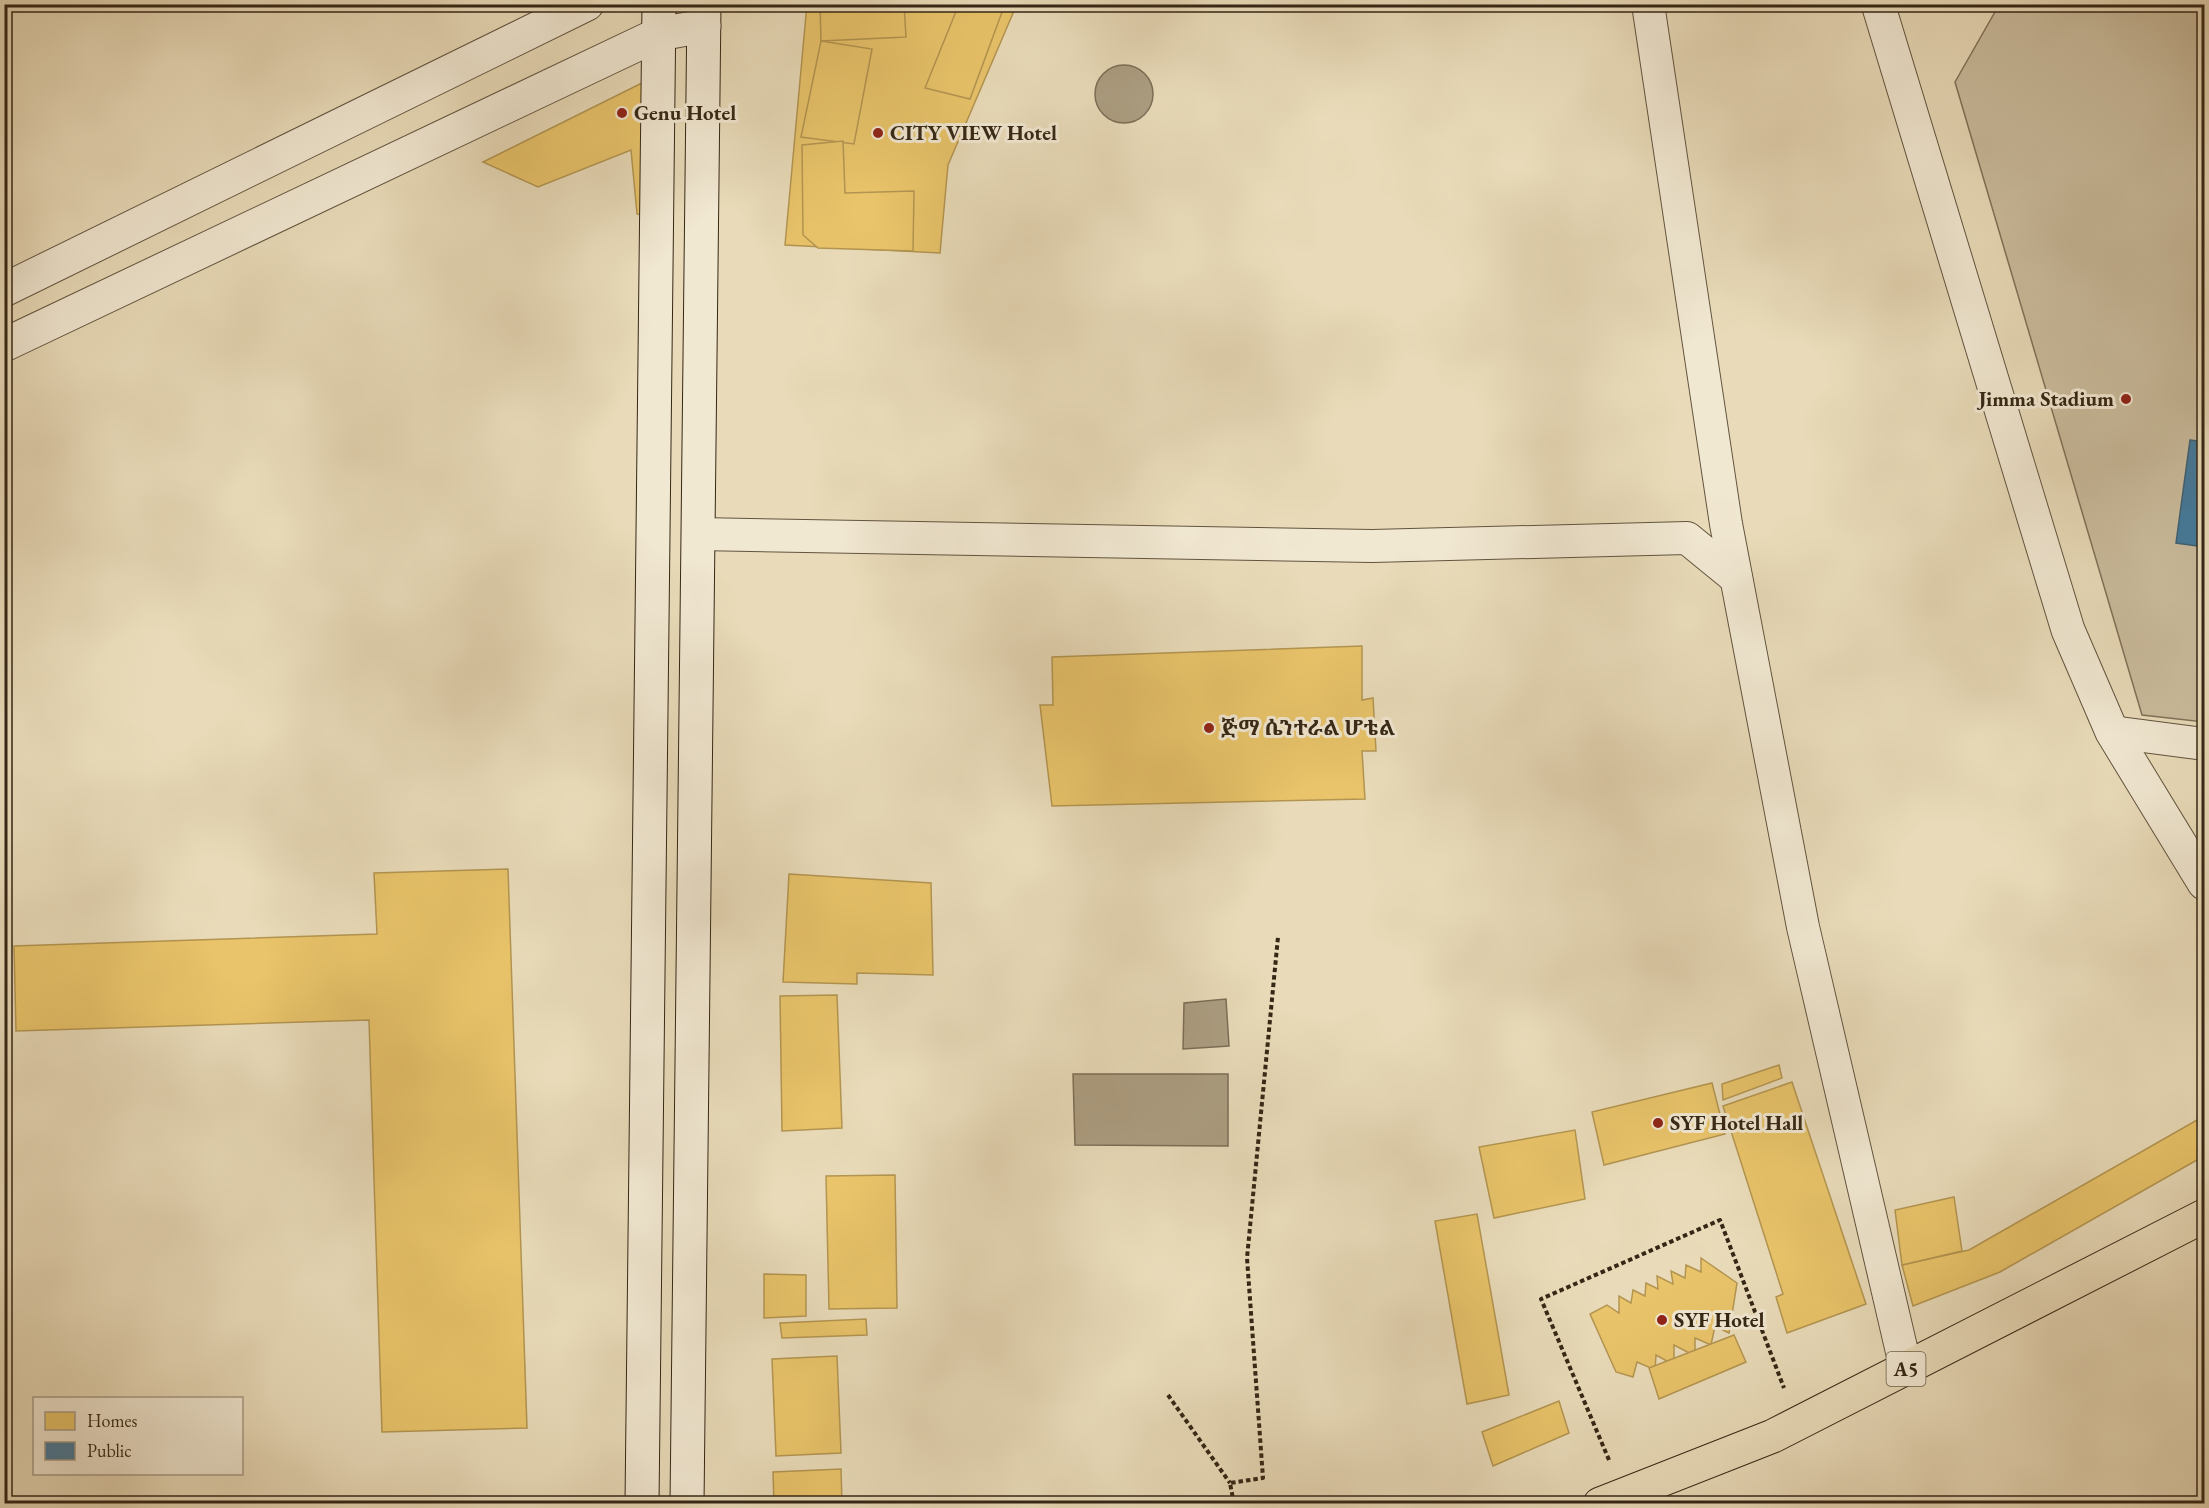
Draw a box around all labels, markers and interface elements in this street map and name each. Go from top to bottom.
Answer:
place label: Genu Hotel [634,99,736,126]
marker: Genu Hotel [615,106,629,120]
place label: CITY VIEW Hotel [890,119,1057,146]
marker: CITY VIEW Hotel [871,126,885,140]
place label: Jimma Stadium [1976,385,2114,412]
marker: Jimma Stadium [2119,392,2133,406]
place label: ጅማ ሴንተራል ሆቴል [1221,714,1395,741]
marker: ጅማ ሴንተራል ሆቴል [1202,721,1216,735]
place label: SYF Hotel Hall [1670,1109,1803,1136]
marker: SYF Hotel Hall [1651,1116,1665,1130]
place label: SYF Hotel [1674,1306,1764,1333]
marker: SYF Hotel [1655,1313,1669,1327]
road number: A5 [1886,1352,1926,1386]
legend [33,1397,243,1475]
text: Homes [87,1409,138,1432]
text: Public [87,1439,131,1462]

